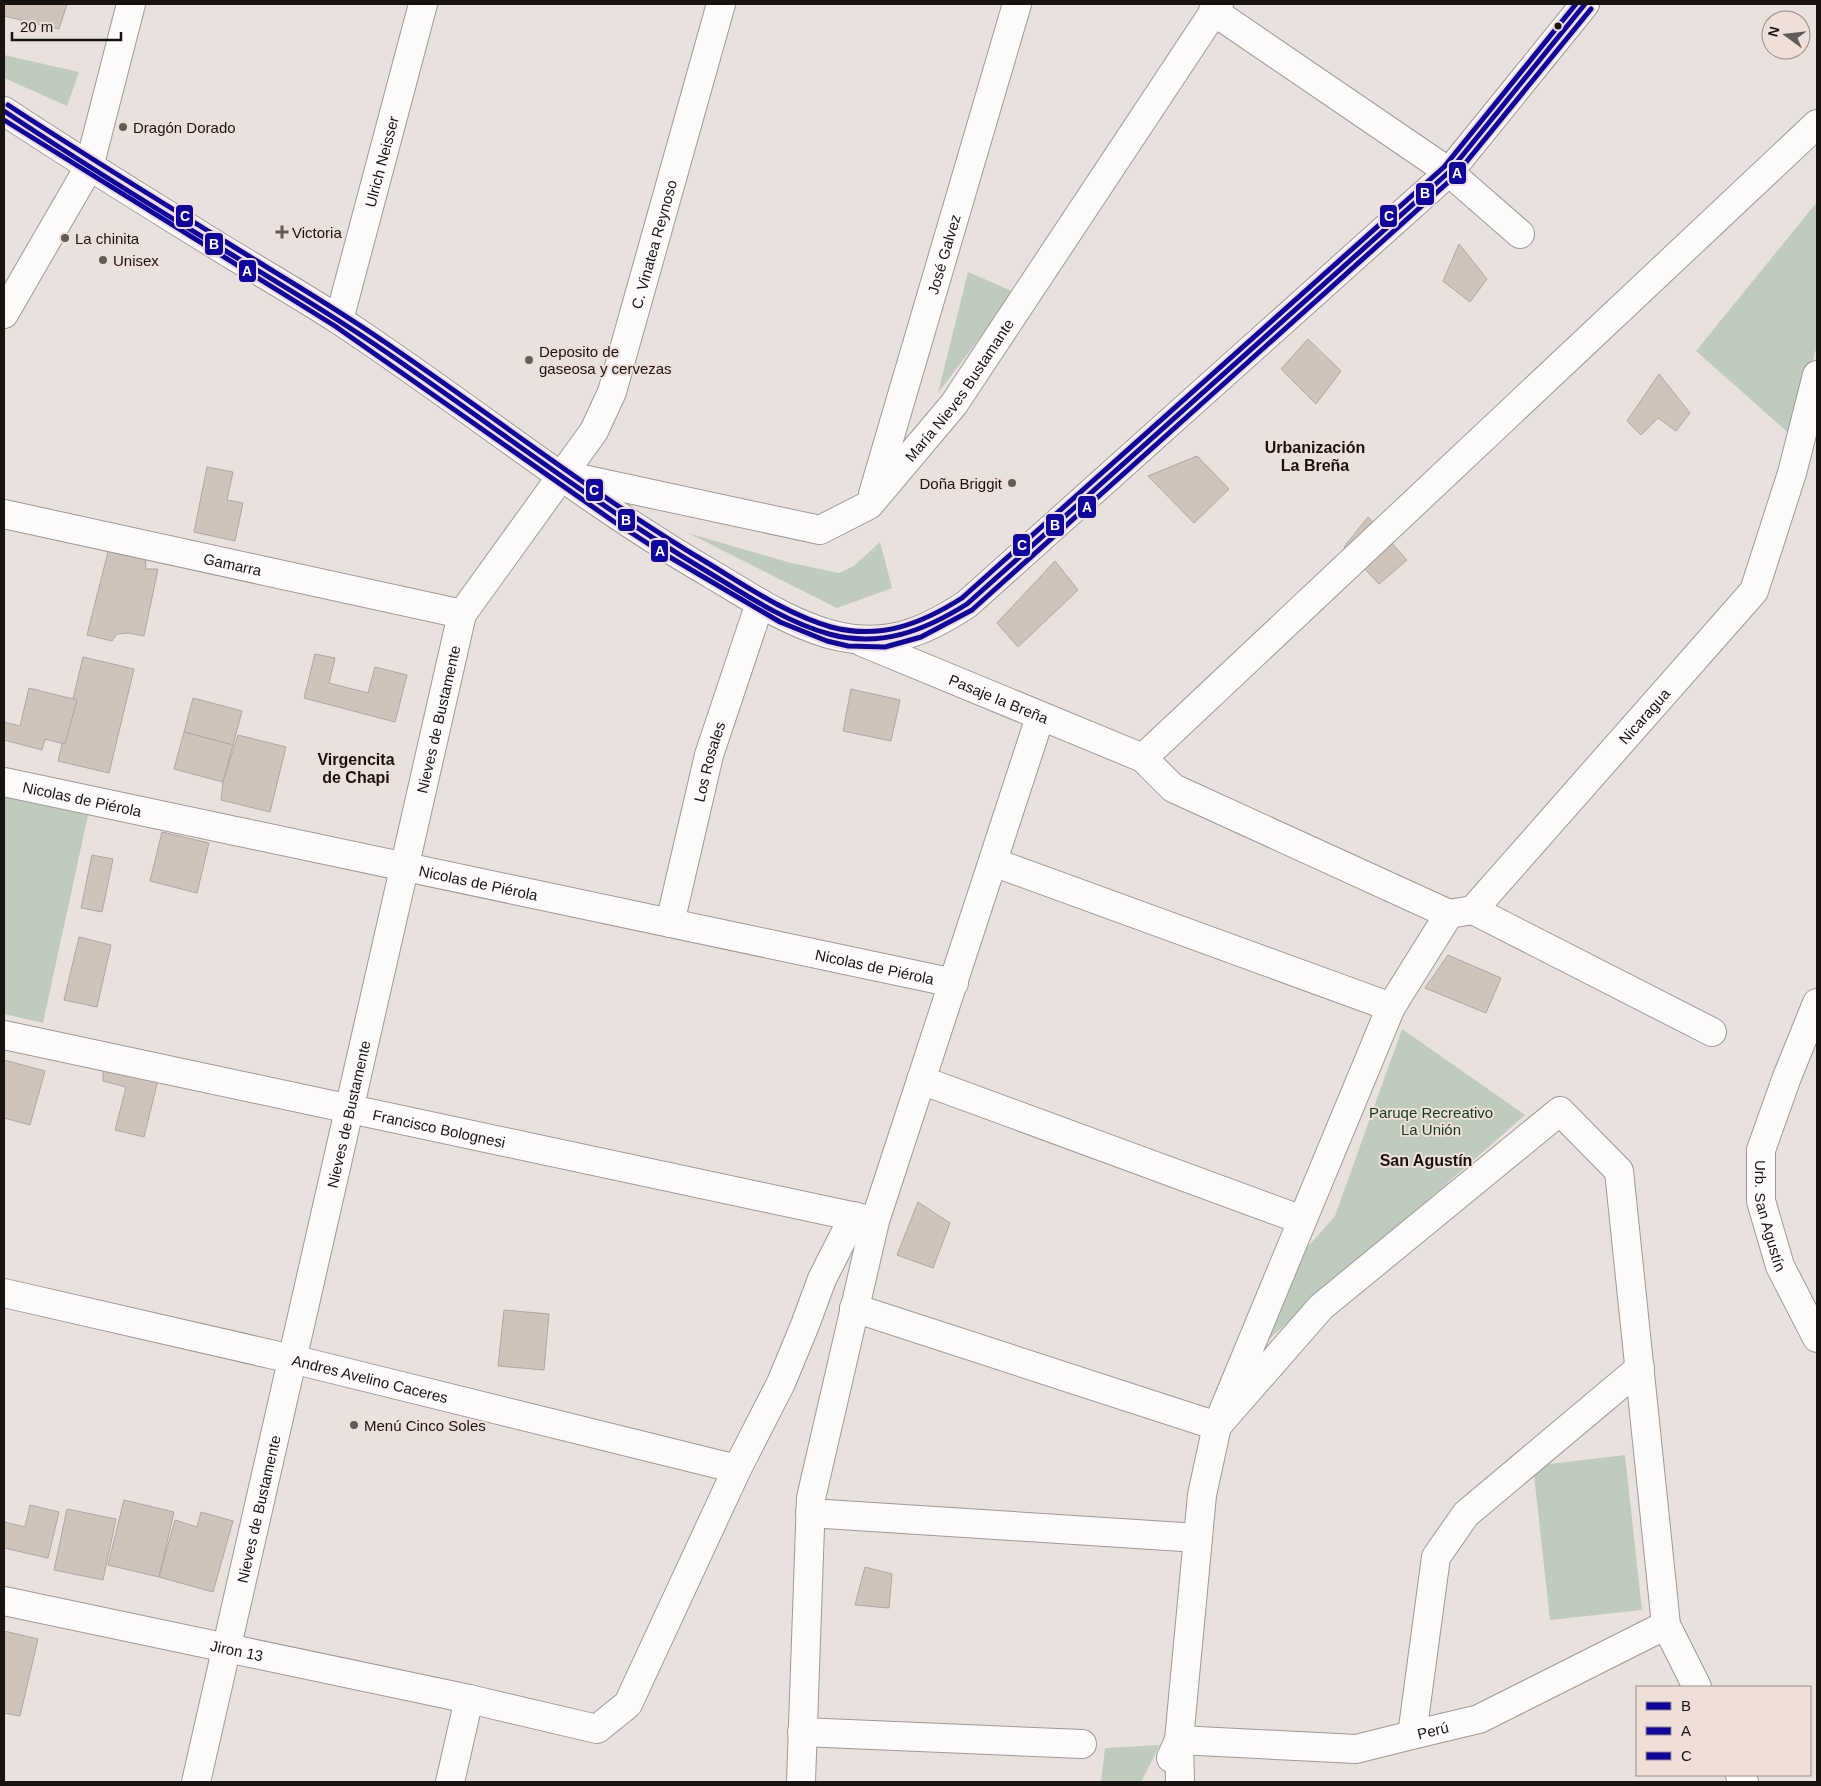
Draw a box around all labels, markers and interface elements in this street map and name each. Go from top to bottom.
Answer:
scale bar [12,10,121,42]
north arrow [1761,10,1811,60]
text: 20 m [20,18,53,35]
unlabelled marker [1553,21,1563,31]
text: N [1764,25,1782,39]
street label: Ulrich Neisser [361,114,401,209]
place label: Dragón Dorado [133,119,236,136]
marker: Dragón Dorado [117,121,129,133]
line badge: A [1448,161,1467,185]
text: A [1452,165,1462,181]
street label: C. Vinatea Reynoso [627,178,680,311]
line badge: B [1415,182,1435,206]
text: B [1420,185,1430,201]
line badge: C [175,204,194,228]
line badge: C [1379,204,1398,228]
text: C [180,208,190,224]
text: C [1384,208,1394,224]
street label: José Galvez [924,212,963,296]
place label: Victoria [292,224,342,241]
marker: Victoria [276,226,288,238]
place label: La chinita [75,230,140,247]
marker: La chinita [59,232,71,244]
line badge: B [204,232,224,256]
text: B [209,236,219,252]
place label: Unisex [113,252,159,269]
marker: Unisex [97,254,109,266]
line badge: A [238,259,257,283]
text: A [242,263,252,279]
street label: María Nieves Bustamante [901,315,1017,465]
place label: Deposito de gaseosa y cervezas [539,343,672,377]
marker: Deposito de gaseosa y cervezas [523,354,535,366]
district label: Urbanización La Breña [1265,439,1365,474]
place label: Doña Briggit [919,475,1003,492]
marker: Doña Briggit [1006,477,1018,489]
line badge: C [585,478,604,502]
text: C [589,482,599,498]
line badge: A [1077,495,1097,519]
text: A [1082,499,1092,515]
line badge: B [617,508,636,532]
text: B [621,512,631,528]
line badge: B [1045,513,1065,537]
text: B [1050,517,1060,533]
line badge: C [1012,533,1031,557]
text: C [1017,537,1027,553]
line badge: A [650,539,669,563]
text: A [655,543,665,559]
street label: Gamarra [202,549,264,579]
street label: Nieves de Bustamente [413,644,463,795]
street label: Pasaje la Breña [947,670,1052,727]
street label: Nicaragua [1615,684,1673,747]
street label: Los Rosales [690,719,728,803]
district label: Virgencita de Chapi [317,751,395,786]
street label: Nicolas de Piérola [21,778,144,820]
street label: Nicolas de Piérola [418,862,540,903]
street label: Nicolas de Piérola [814,945,936,987]
street label: Nieves de Bustamente [323,1039,373,1190]
park label: Paruqe Recreativo La Unión [1369,1104,1493,1138]
street label: Francisco Bolognesi [371,1106,507,1150]
district label: San Agustín [1380,1152,1472,1169]
street label: Urb. San Agustín [1753,1160,1790,1274]
street label: Andres Avelino Caceres [291,1351,450,1406]
place label: Menú Cinco Soles [364,1417,486,1434]
marker: Menú Cinco Soles [348,1419,360,1431]
street label: Nieves de Bustamente [233,1433,283,1584]
street label: Jiron 13 [209,1636,265,1664]
legend [1636,1686,1811,1776]
text: B [1681,1697,1691,1714]
street label: Perú [1415,1718,1450,1742]
text: A [1681,1722,1691,1739]
text: C [1681,1747,1692,1764]

